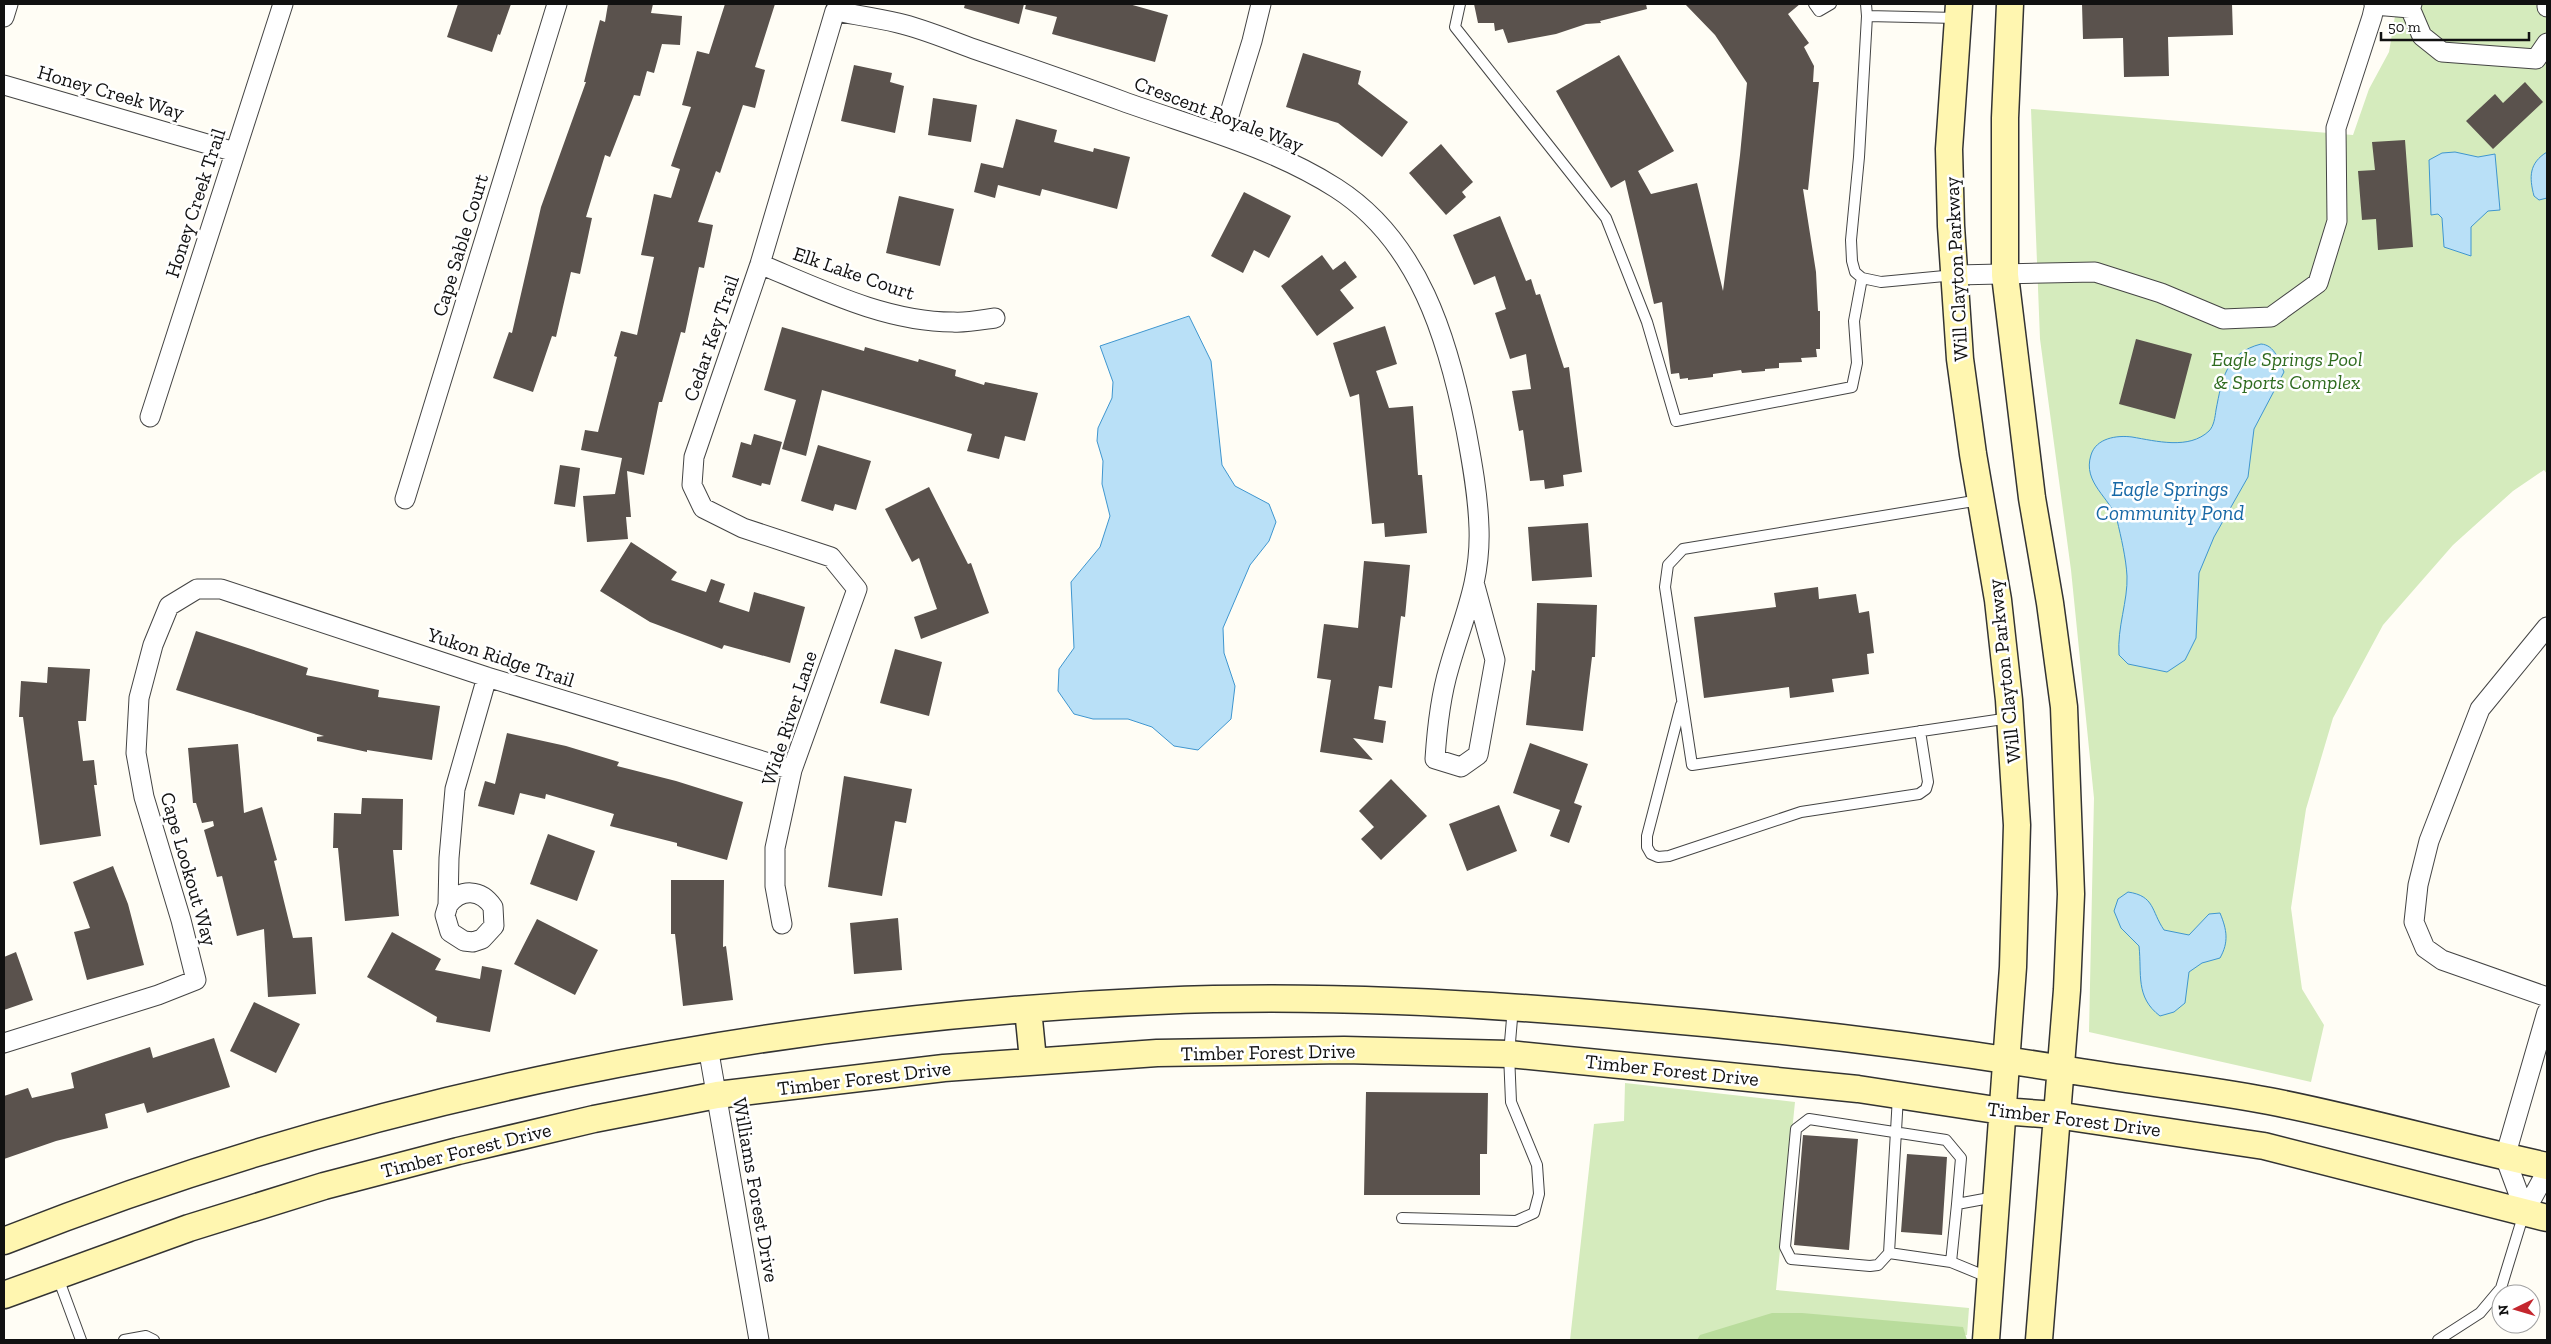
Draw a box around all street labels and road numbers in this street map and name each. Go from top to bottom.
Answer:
street label: Honey Creek Way [35,60,188,125]
street label: Crescent Royale Way [1131,71,1308,158]
street label: Honey Creek Trail [160,125,230,281]
street label: Cape Sable Court [427,170,493,319]
street label: Will Clayton Parkway [1939,175,1973,362]
street label: Elk Lake Court [790,241,918,305]
street label: Cedar Key Trail [678,272,744,404]
street label: Will Clayton Parkway [1982,577,2026,764]
street label: Yukon Ridge Trail [423,622,578,692]
street label: Wide River Lane [756,648,822,788]
street label: Cape Lookout Way [156,789,223,949]
street label: Timber Forest Drive [1181,1038,1355,1066]
street label: Timber Forest Drive [1584,1049,1760,1091]
street label: Timber Forest Drive [776,1055,952,1101]
street label: Williams Forest Drive [728,1096,784,1284]
street label: Timber Forest Drive [1986,1096,2162,1142]
street label: Timber Forest Drive [378,1117,554,1183]

